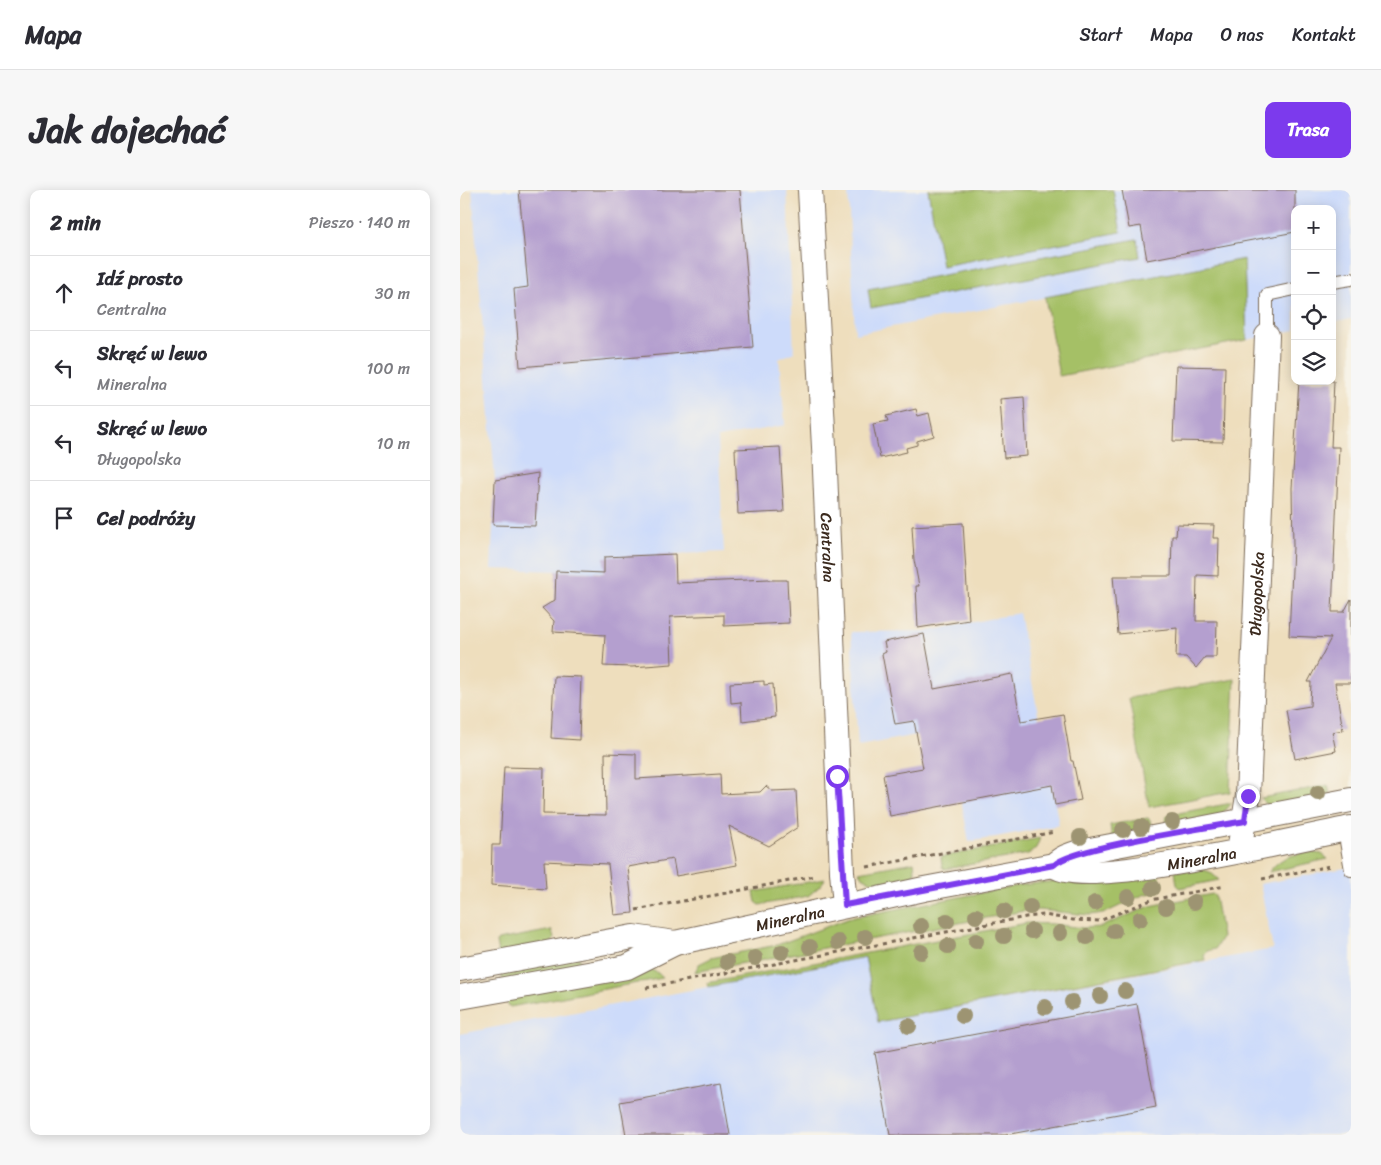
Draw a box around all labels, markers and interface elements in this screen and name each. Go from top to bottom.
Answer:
text: Mapa [25,14,81,56]
text: Start [1079,19,1122,51]
text: Mapa [1150,19,1193,51]
text: O nas [1221,19,1264,51]
text: Kontakt [1292,19,1356,51]
text: Jak dojechać [30,99,226,161]
button: Trasa [1265,102,1351,158]
text: 2 min [50,204,101,242]
map controls [1291,205,1336,385]
button: + [1291,205,1336,250]
text: Pieszo · 140 m [309,208,410,237]
button: − [1291,250,1336,295]
text: Idź prosto [97,262,183,295]
icon: ahead [50,279,78,307]
text: 30 m [375,279,410,308]
text: Centralna [97,295,167,324]
button: locate [1291,295,1336,340]
text: Skręć w lewo [97,337,207,370]
button: layers [1291,340,1336,385]
icon: left [50,354,78,382]
text: 100 m [366,354,410,383]
text: Mineralna [97,370,167,399]
text: Skręć w lewo [97,412,207,445]
icon: left [50,429,78,457]
text: 10 m [377,429,410,458]
text: Długopolska [97,445,181,474]
text: Cel podróży [97,502,195,535]
icon: arrive [50,504,78,532]
street label: Centralna [812,512,844,583]
street label: Długopolska [1240,551,1273,637]
route start [826,765,849,788]
route end [1237,785,1260,808]
street label: Mineralna [1165,838,1239,879]
street label: Mineralna [753,896,827,940]

